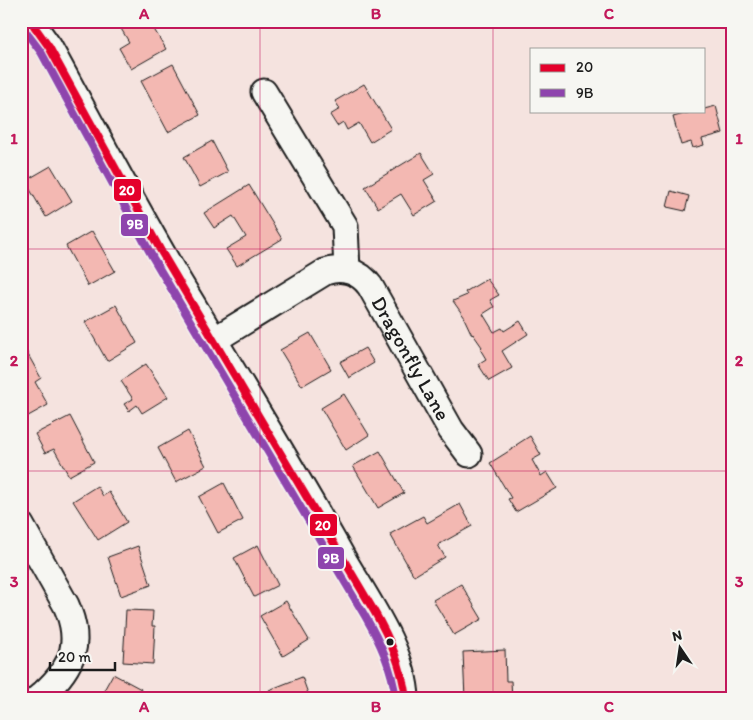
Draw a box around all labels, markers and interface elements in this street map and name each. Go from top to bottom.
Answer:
text: A [138,4,150,23]
text: B [371,4,382,23]
text: C [604,4,615,23]
legend [530,48,706,112]
text: 20 [576,58,593,76]
text: 9B [576,84,594,102]
text: 1 [10,129,18,148]
text: 1 [735,129,743,148]
line badge: 20 [113,178,142,202]
text: 20 [119,182,135,199]
line badge: 9B [120,213,149,237]
text: 9B [127,216,143,233]
street label: Dragonfly Lane [366,292,456,425]
text: 2 [10,351,19,370]
text: 2 [735,351,744,370]
line badge: 20 [309,513,338,537]
text: 20 [315,517,331,534]
line badge: 9B [317,546,345,570]
text: 9B [323,550,339,567]
text: 3 [10,572,19,591]
text: 3 [735,572,744,591]
north arrow [656,622,706,672]
text: N [671,626,684,645]
unlabelled marker [385,637,395,647]
scale bar [50,640,115,672]
text: 20 m [58,648,92,666]
text: A [138,697,150,716]
text: B [371,697,382,716]
text: C [604,697,615,716]

